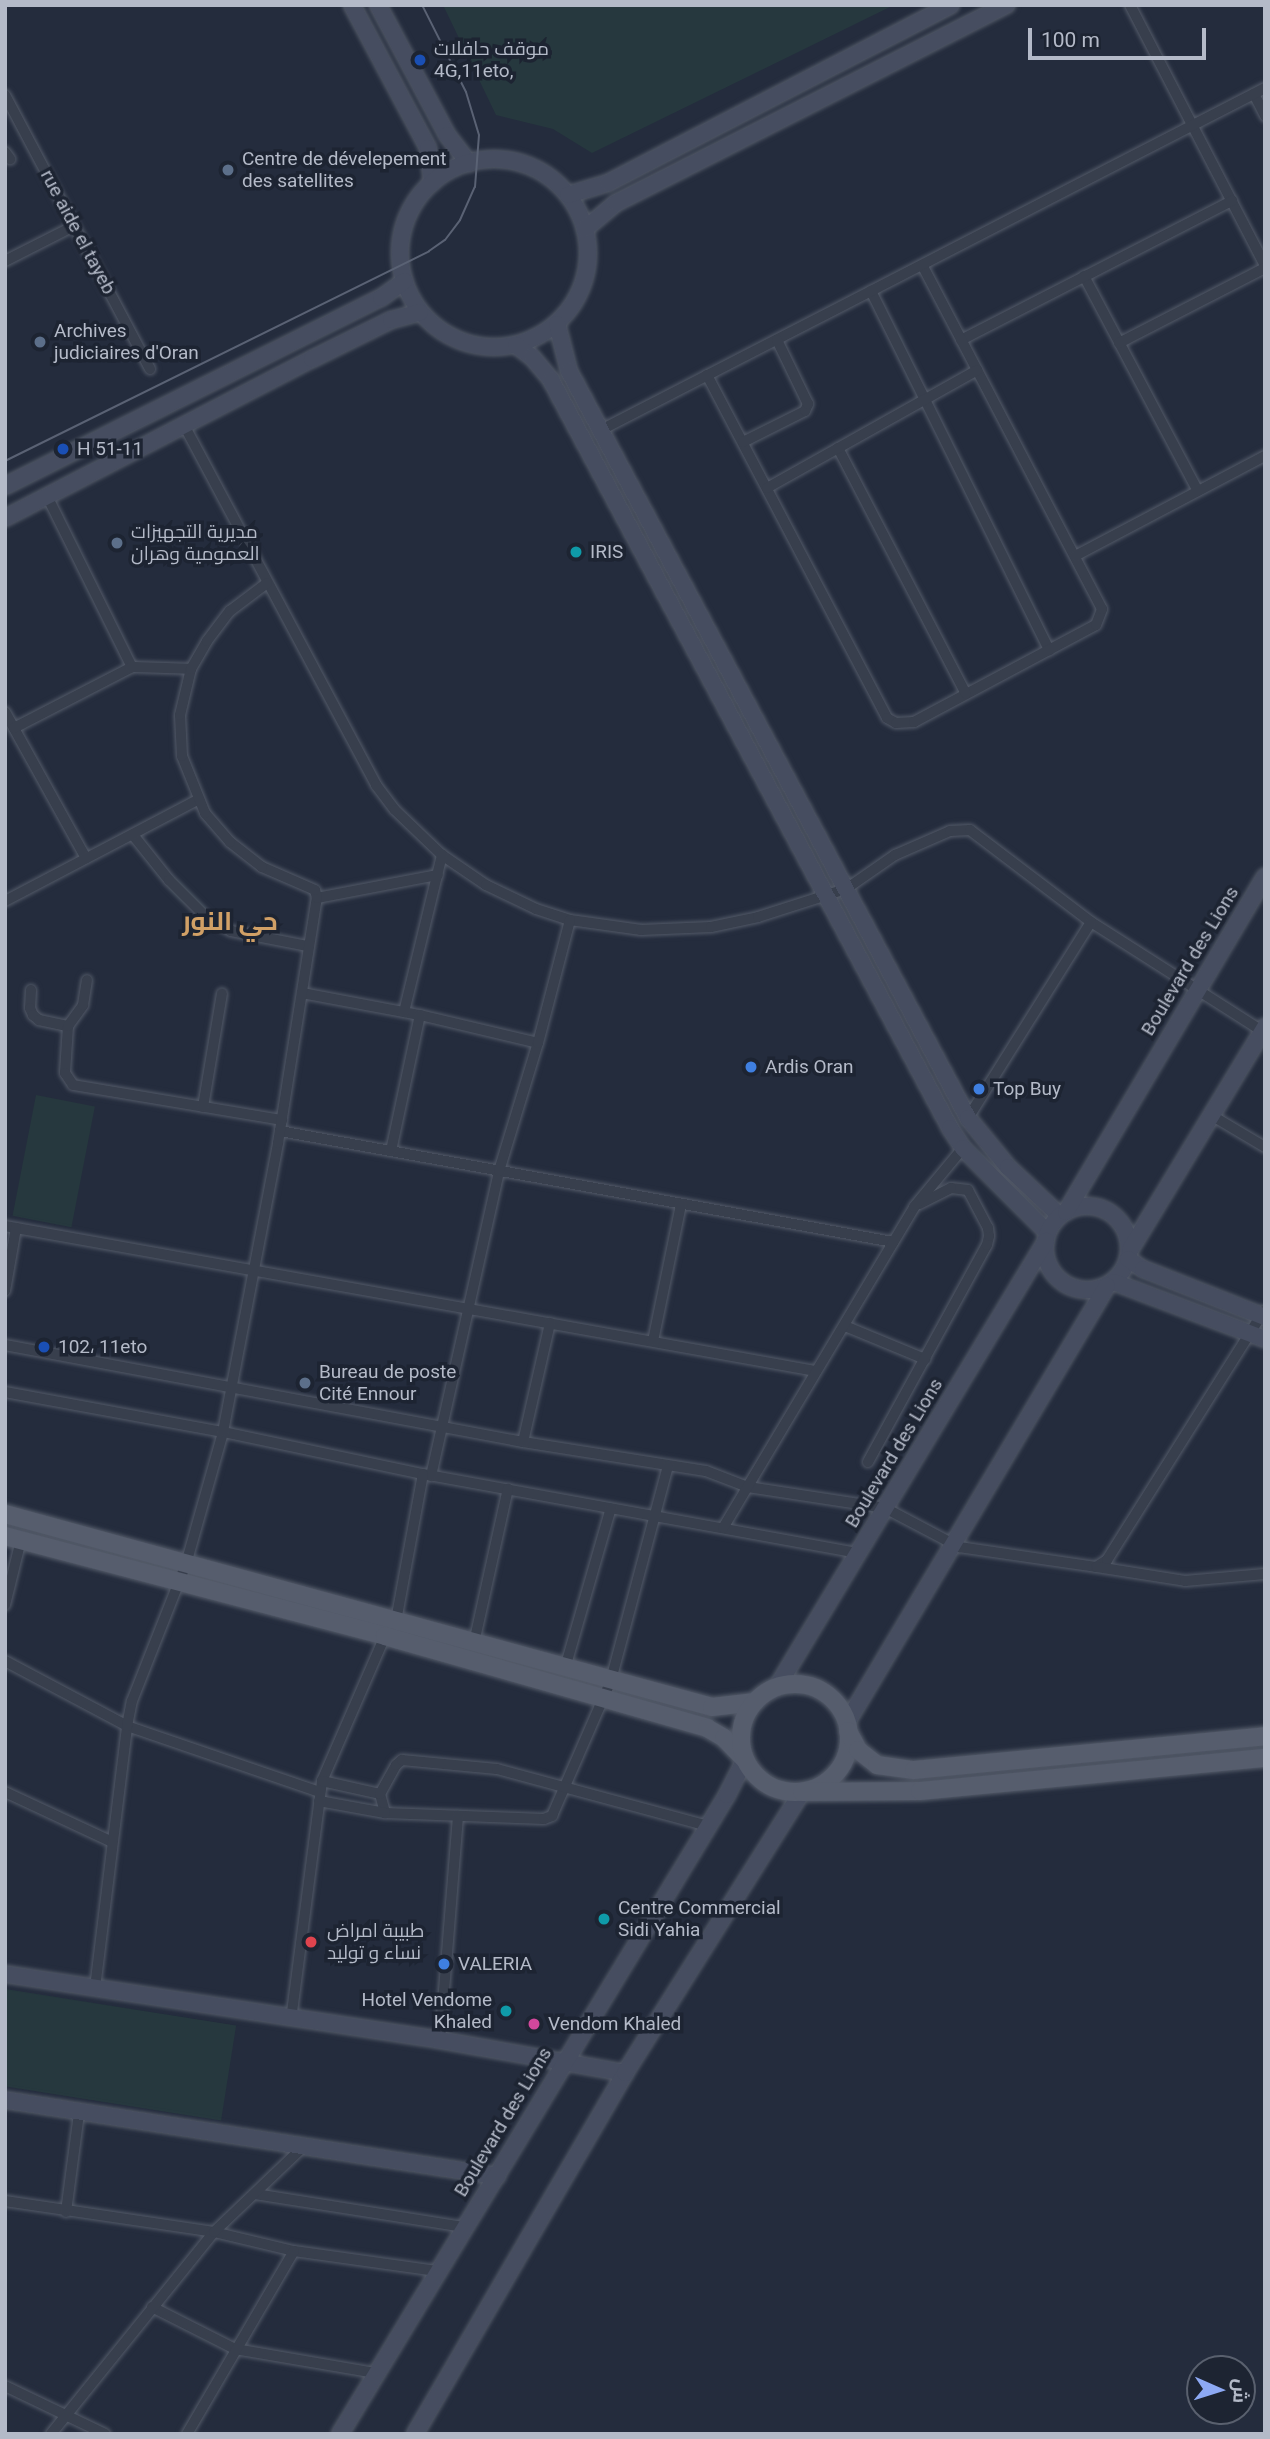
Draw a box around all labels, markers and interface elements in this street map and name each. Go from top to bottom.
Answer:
scale bar [1032,14,1210,58]
text: 100 m [1041,28,1100,52]
place label: موقف حافلات 4G,11eto, [434,38,549,82]
marker: موقف حافلات 4G,11eto, [412,52,428,68]
place label: Centre de dévelepement des satellites [242,148,446,192]
marker: Centre de dévelepement des satellites [220,162,236,178]
street label: rue aide el tayeb [36,166,120,298]
place label: Archives judiciaires d'Oran [54,320,199,364]
marker: Archives judiciaires d'Oran [32,334,48,350]
place label: H 51-11 [77,438,143,460]
marker: H 51-11 [55,441,71,457]
place label: مديرية التجهيزات العمومية وهران [131,521,260,565]
marker: مديرية التجهيزات العمومية وهران [109,535,125,551]
place label: IRIS [590,541,623,563]
marker: IRIS [568,544,584,560]
street label: Boulevard des Lions [1136,882,1244,1040]
district label: حي النور [182,906,278,938]
place label: Ardis Oran [765,1056,853,1078]
marker: Ardis Oran [743,1059,759,1075]
place label: Top Buy [993,1078,1061,1100]
marker: Top Buy [971,1081,987,1097]
place label: 102، 11eto [58,1336,147,1358]
marker: 102، 11eto [36,1339,52,1355]
place label: Bureau de poste Cité Ennour [319,1361,456,1405]
street label: Boulevard des Lions [840,1374,948,1532]
marker: Bureau de poste Cité Ennour [297,1375,313,1391]
place label: Centre Commercial Sidi Yahia [618,1897,781,1941]
marker: Centre Commercial Sidi Yahia [596,1911,612,1927]
place label: طبيبة امراض نساء و توليد [327,1920,424,1964]
marker: طبيبة امراض نساء و توليد [301,1932,321,1952]
place label: VALERIA [458,1953,532,1975]
marker: VALERIA [436,1956,452,1972]
place label: Hotel Vendome Khaled [361,1989,492,2033]
marker: Hotel Vendome Khaled [498,2003,514,2019]
place label: Vendom Khaled [548,2013,681,2035]
marker: Vendom Khaled [526,2016,542,2032]
street label: Boulevard des Lions [449,2043,557,2201]
north arrow [1186,2355,1256,2425]
text: ش [1228,2378,1253,2404]

